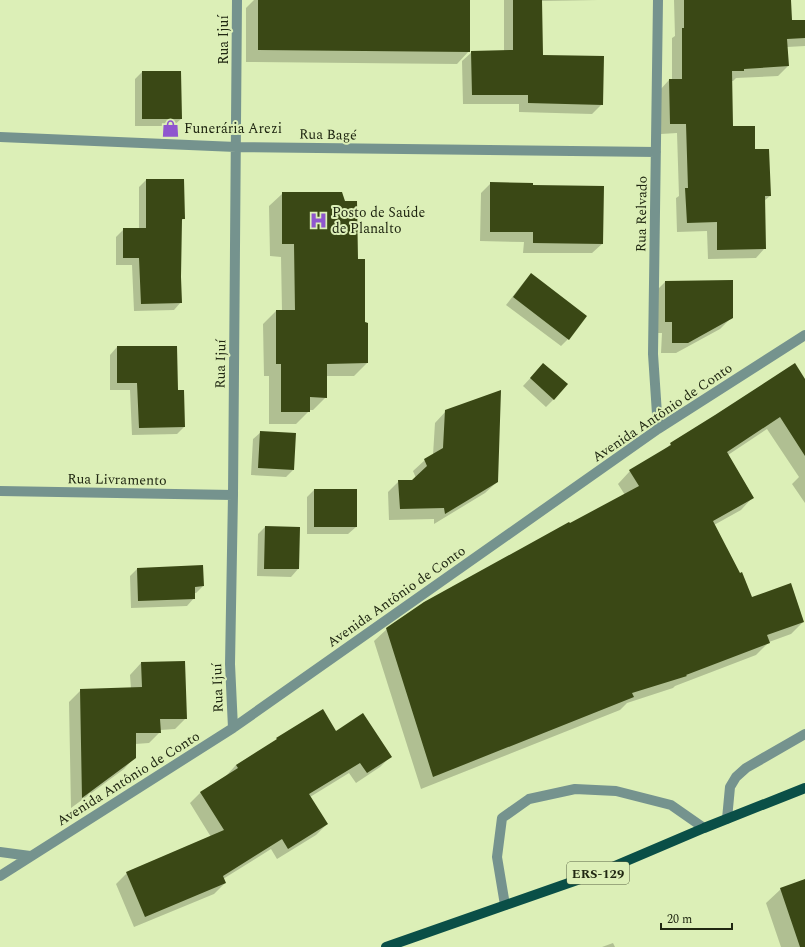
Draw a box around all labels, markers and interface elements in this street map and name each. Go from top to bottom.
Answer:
street label: Rua Ijuí [213,15,234,65]
shop icon: Funerária Arezi [161,118,181,138]
place label: Funerária Arezi [184,118,282,139]
street label: Rua Bagé [299,123,357,146]
street label: Rua Relvado [630,176,653,252]
place label: Posto de Saúde de Planalto [332,202,425,239]
hospital icon: Posto de Saúde de Planalto [309,210,329,230]
street label: Rua Ijuí [210,338,231,389]
street label: Avenida Antônio de Conto [588,358,737,467]
street label: Rua Livramento [67,468,167,491]
street label: Avenida Antônio de Conto [323,540,470,652]
street label: Rua Ijuí [206,662,229,713]
street label: Avenida Antônio de Conto [53,726,204,831]
road number: ERS-129 [567,862,629,884]
scale bar [661,905,732,931]
text: 20 m [667,910,692,929]

